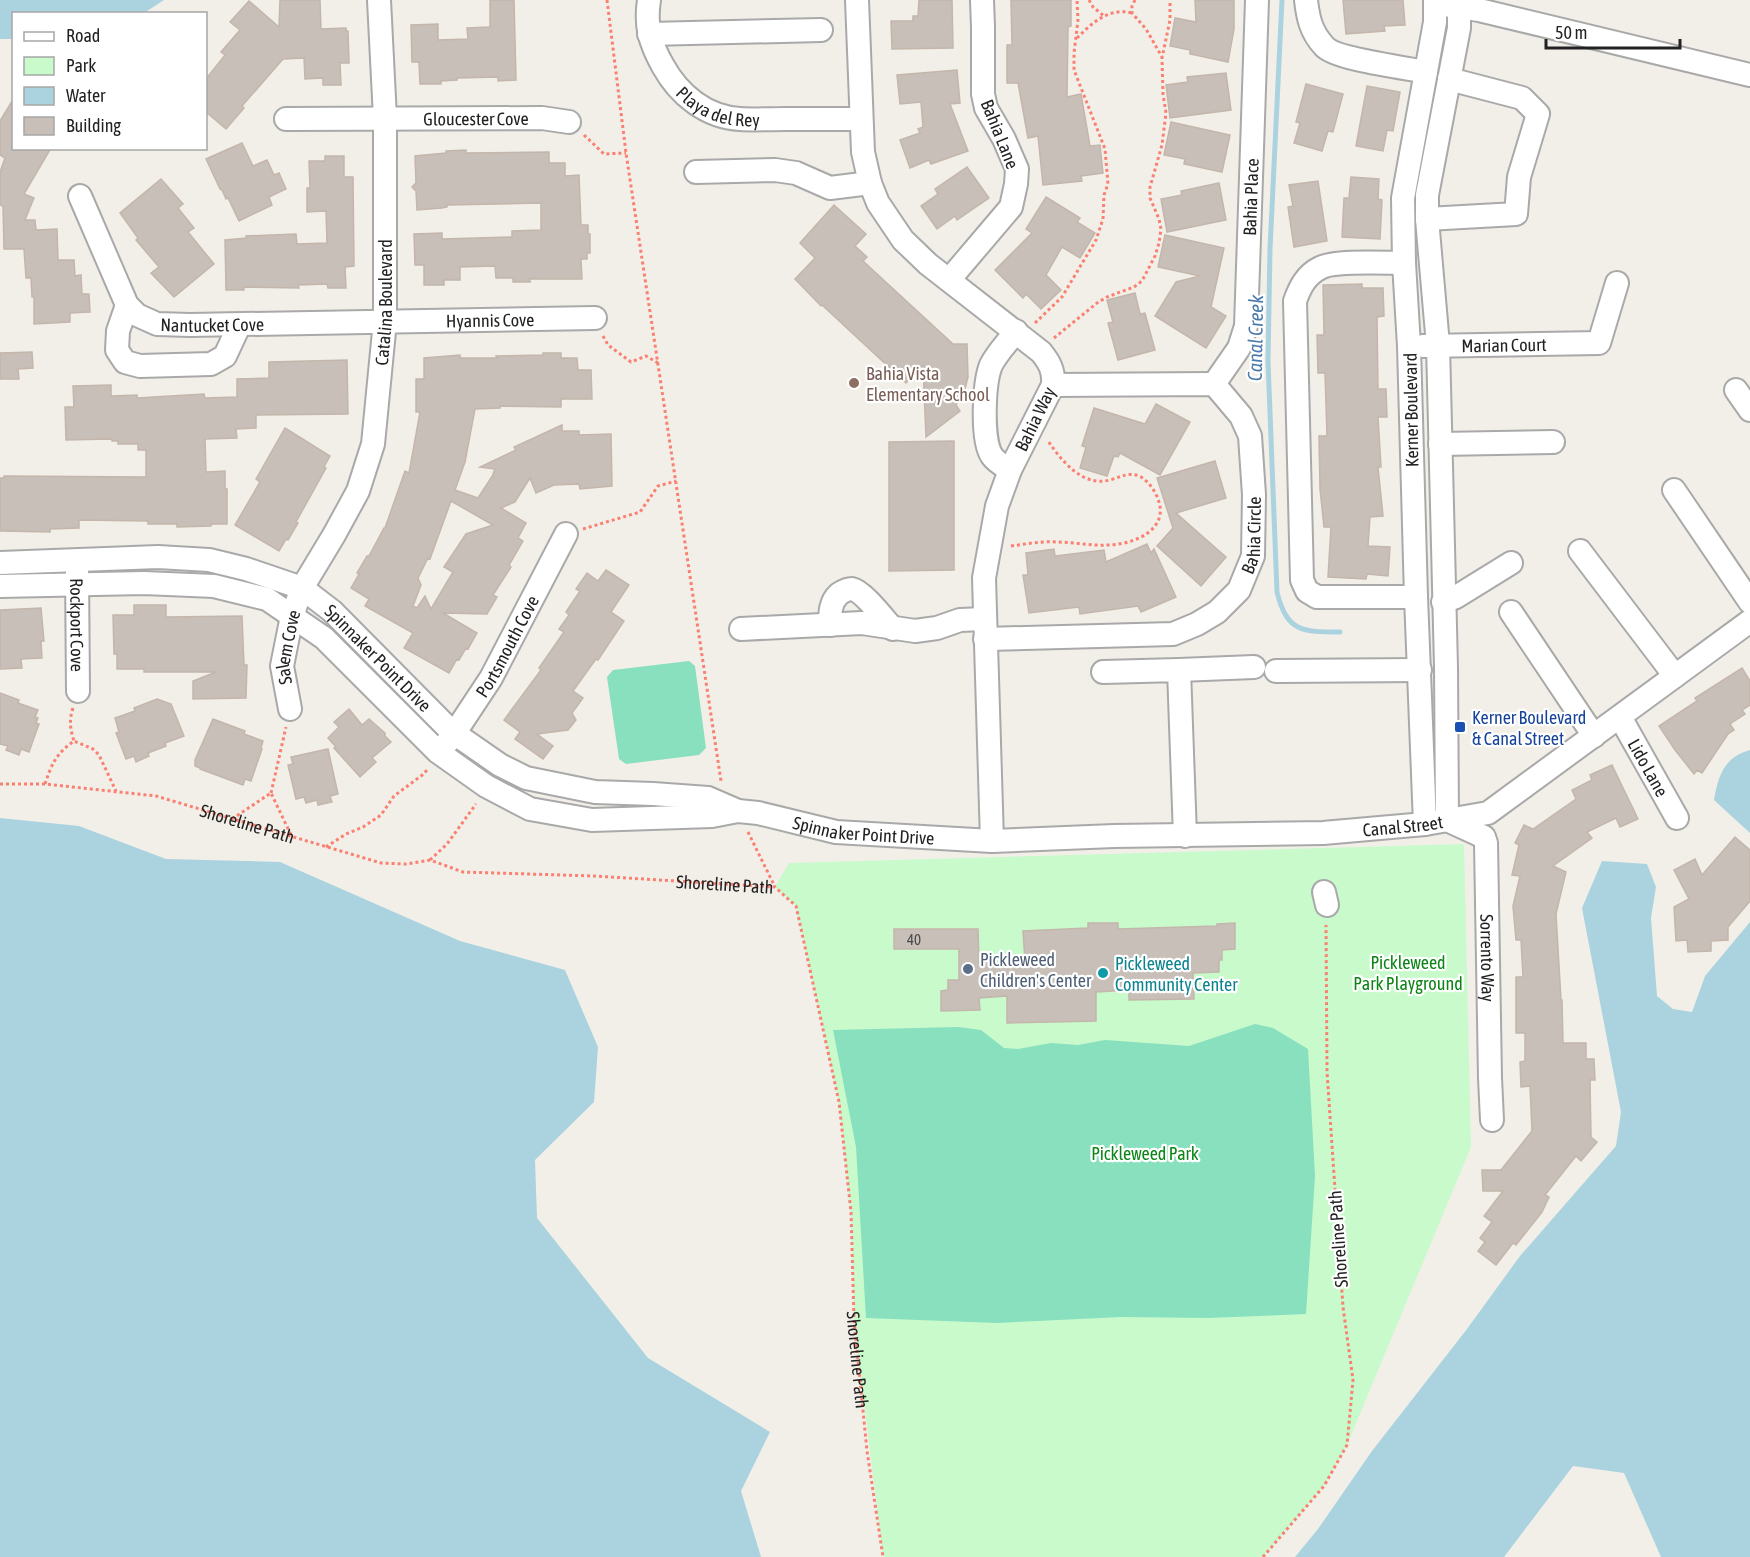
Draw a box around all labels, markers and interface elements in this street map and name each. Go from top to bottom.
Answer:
legend [12,12,207,150]
scale bar [1546,12,1680,50]
text: 50 m [1555,22,1587,43]
text: Road [66,25,100,46]
text: Park [66,55,96,76]
street label: Playa del Rey [672,82,760,130]
text: Water [66,85,106,106]
street label: Bahia Lane [977,96,1023,172]
street label: Gloucester Cove [423,108,529,129]
text: Building [66,115,121,136]
street label: Bahia Place [1239,158,1262,236]
street label: Catalina Boulevard [370,239,396,366]
water label: Canal Creek [1243,295,1267,381]
street label: Hyannis Cove [446,309,535,331]
street label: Nantucket Cove [160,313,264,336]
street label: Marian Court [1461,333,1547,356]
street label: Kerner Boulevard [1400,353,1422,467]
place label: Bahia Vista Elementary School [866,363,990,405]
marker: Bahia Vista Elementary School [847,376,861,390]
street label: Bahia Way [1010,383,1060,455]
street label: Bahia Circle [1236,496,1264,577]
street label: Rockport Cove [67,578,88,672]
street label: Portsmouth Cove [471,592,543,701]
street label: Spinnaker Point Drive [321,599,436,716]
street label: Salem Cove [271,607,304,686]
place label: Kerner Boulevard & Canal Street [1472,707,1586,749]
marker: Kerner Boulevard & Canal Street [1453,720,1467,734]
street label: Lido Lane [1624,735,1673,800]
street label: Shoreline Path [198,799,297,847]
street label: Spinnaker Point Drive [791,811,935,848]
street label: Canal Street [1362,811,1444,840]
street label: Shoreline Path [676,871,774,897]
street label: Sorrento Way [1477,914,1499,1002]
house number: 40 [907,931,921,948]
place label: Pickleweed Children's Center [980,949,1092,991]
park label: Pickleweed Park Playground [1353,952,1463,994]
place label: Pickleweed Community Center [1115,953,1238,995]
marker: Pickleweed Children's Center [961,962,975,976]
marker: Pickleweed Community Center [1096,966,1110,980]
park label: Pickleweed Park [1091,1143,1199,1164]
street label: Shoreline Path [1324,1190,1352,1288]
street label: Shoreline Path [843,1311,873,1409]

